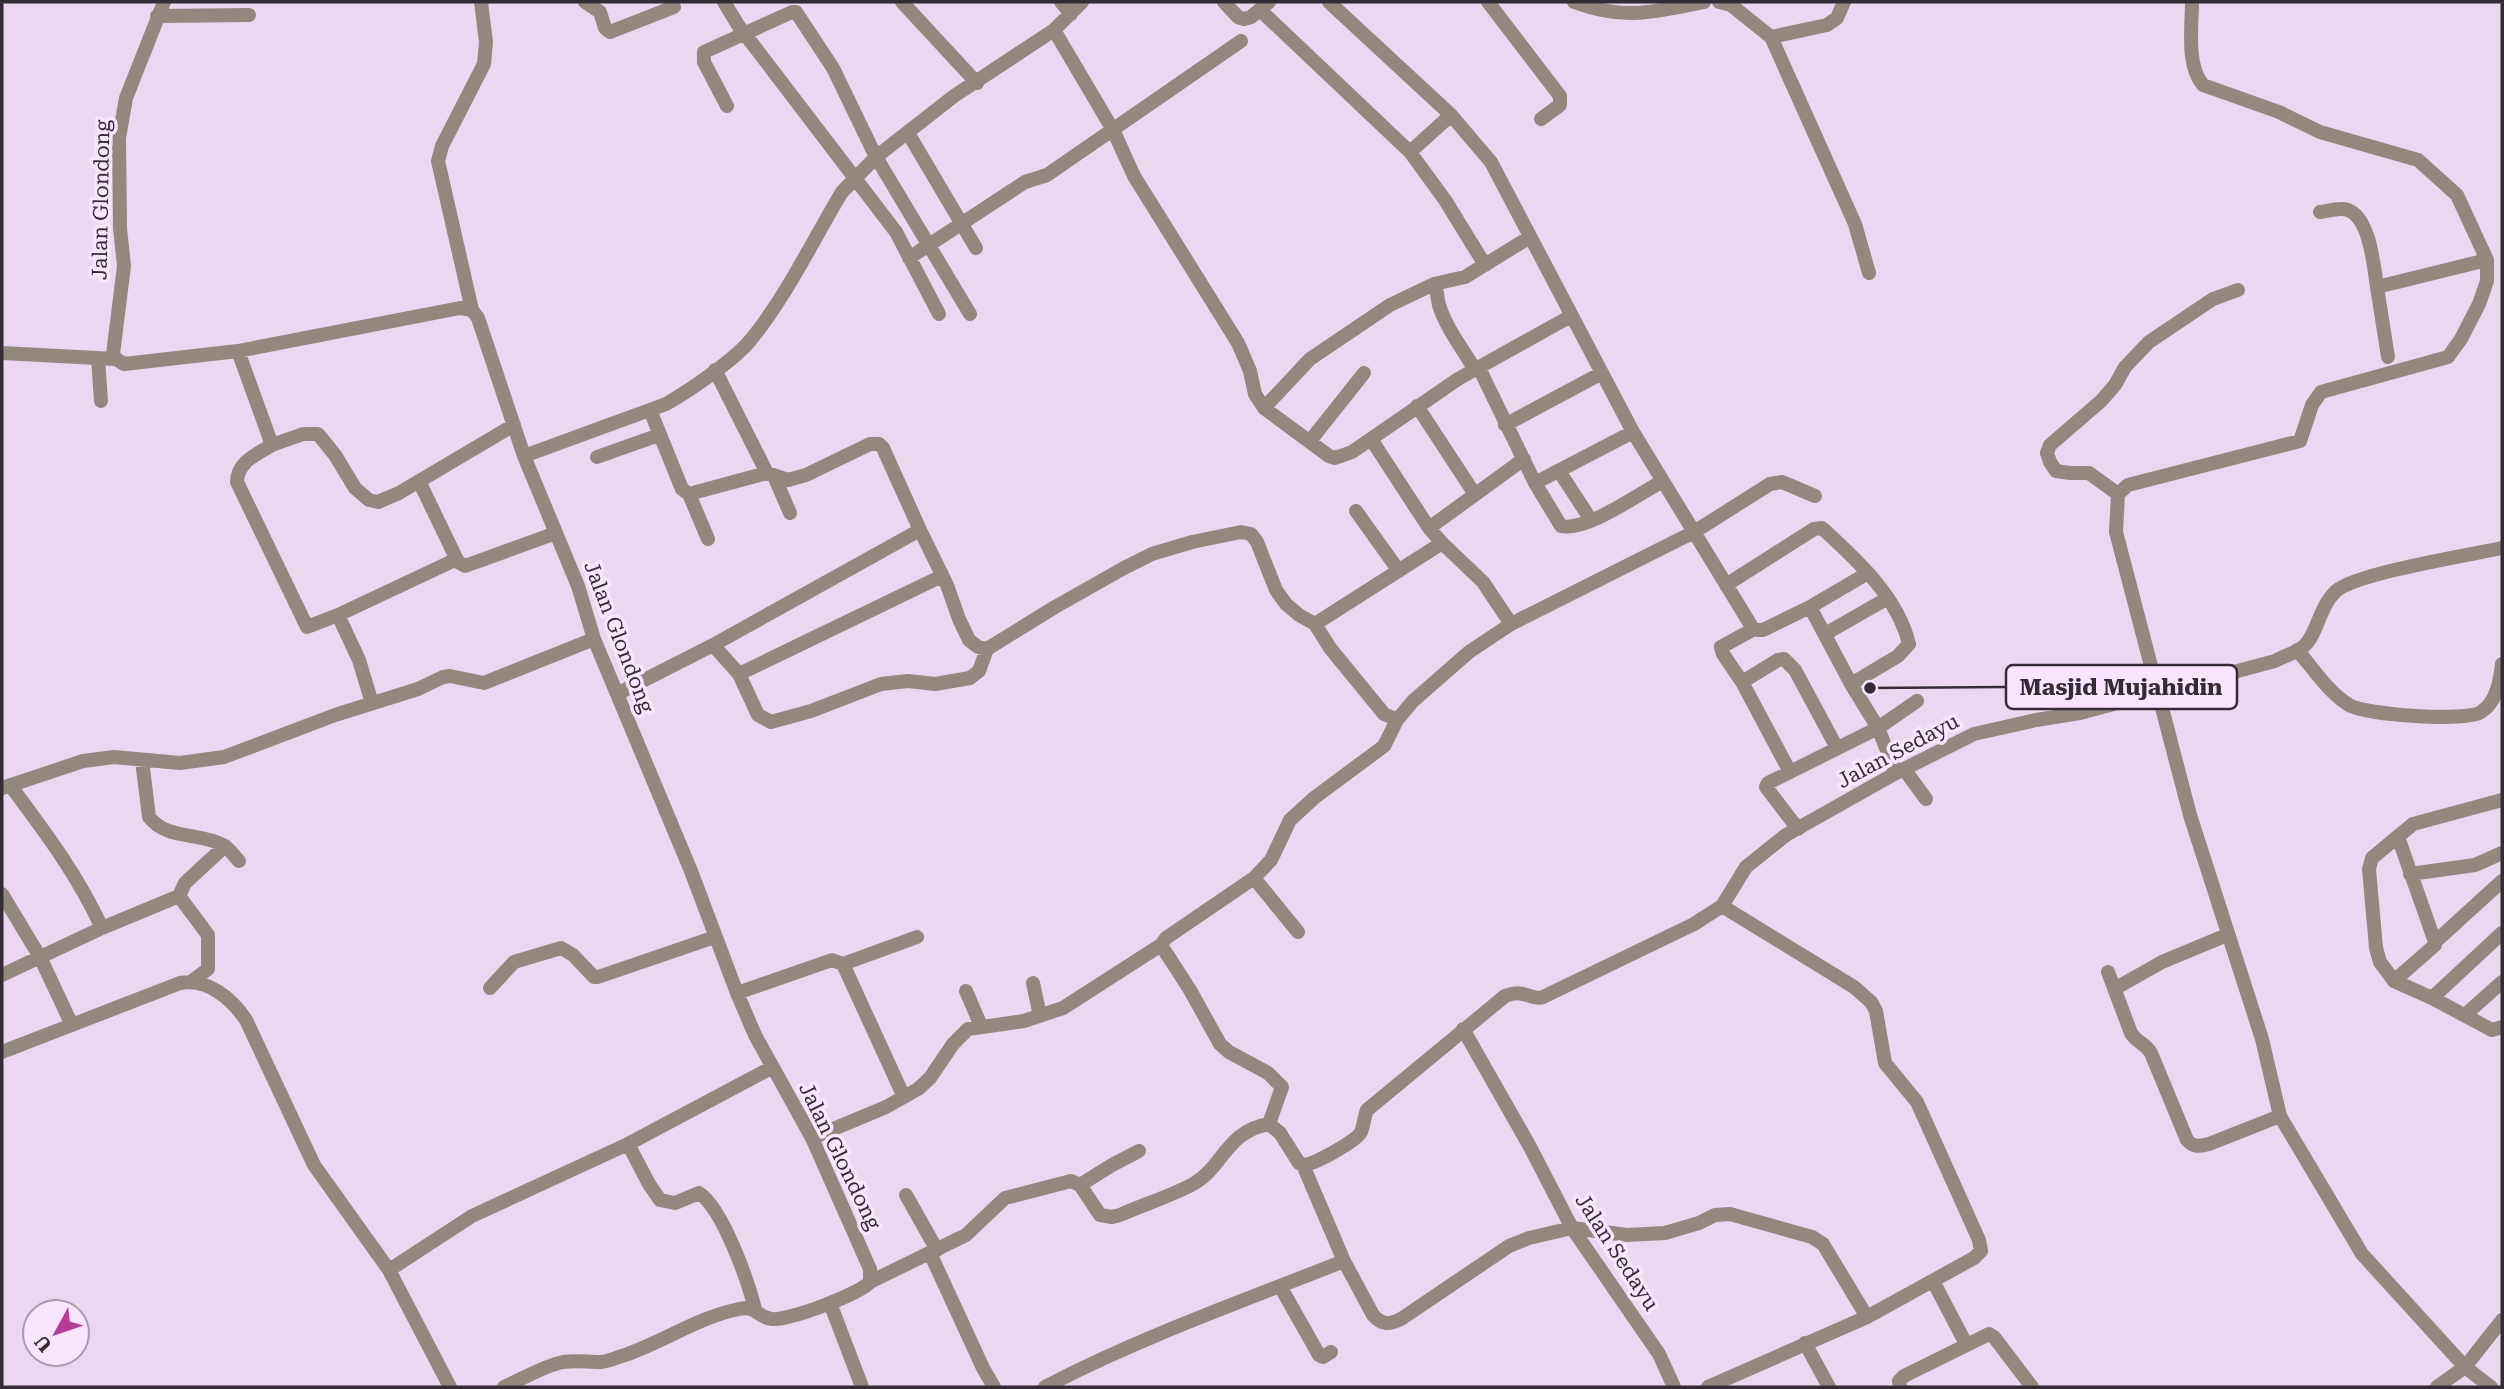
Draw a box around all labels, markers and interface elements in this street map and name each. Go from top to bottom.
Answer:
street label: Jalan Glondong [88,120,114,280]
street label: Jalan Glondong [579,558,659,716]
callout: Masjid Mujahidin [2006,665,2237,709]
text: Masjid Mujahidin [2019,674,2223,701]
street label: Jalan Sedayu [1833,709,1963,793]
street label: Jalan Glondong [794,1079,886,1233]
street label: Jalan Sedayu [1570,1189,1664,1315]
north arrow [21,1298,91,1368]
text: U [30,1330,57,1357]

